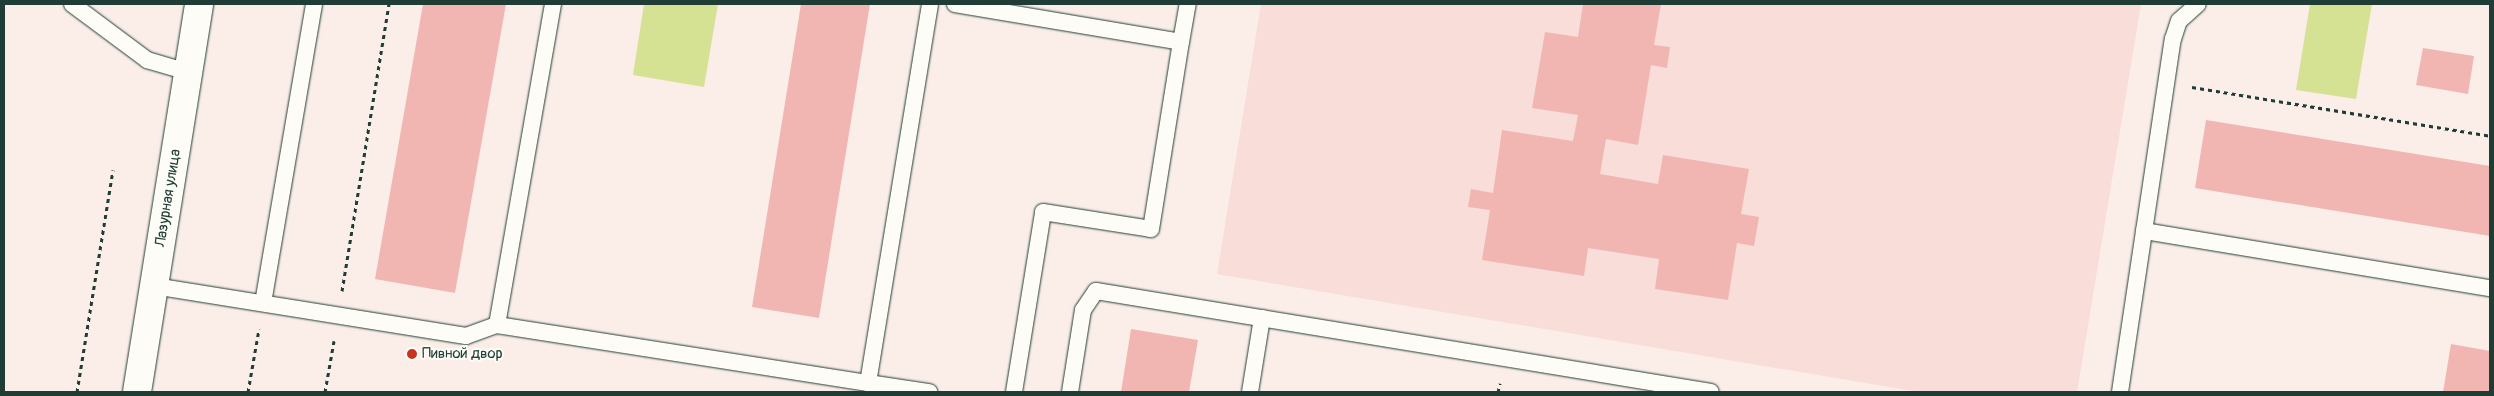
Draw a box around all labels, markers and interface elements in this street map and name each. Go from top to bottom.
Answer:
street label: Лазурная улица [151,148,185,248]
place label: Пивной двор [422,345,503,363]
marker: Пивной двор [406,348,418,360]

